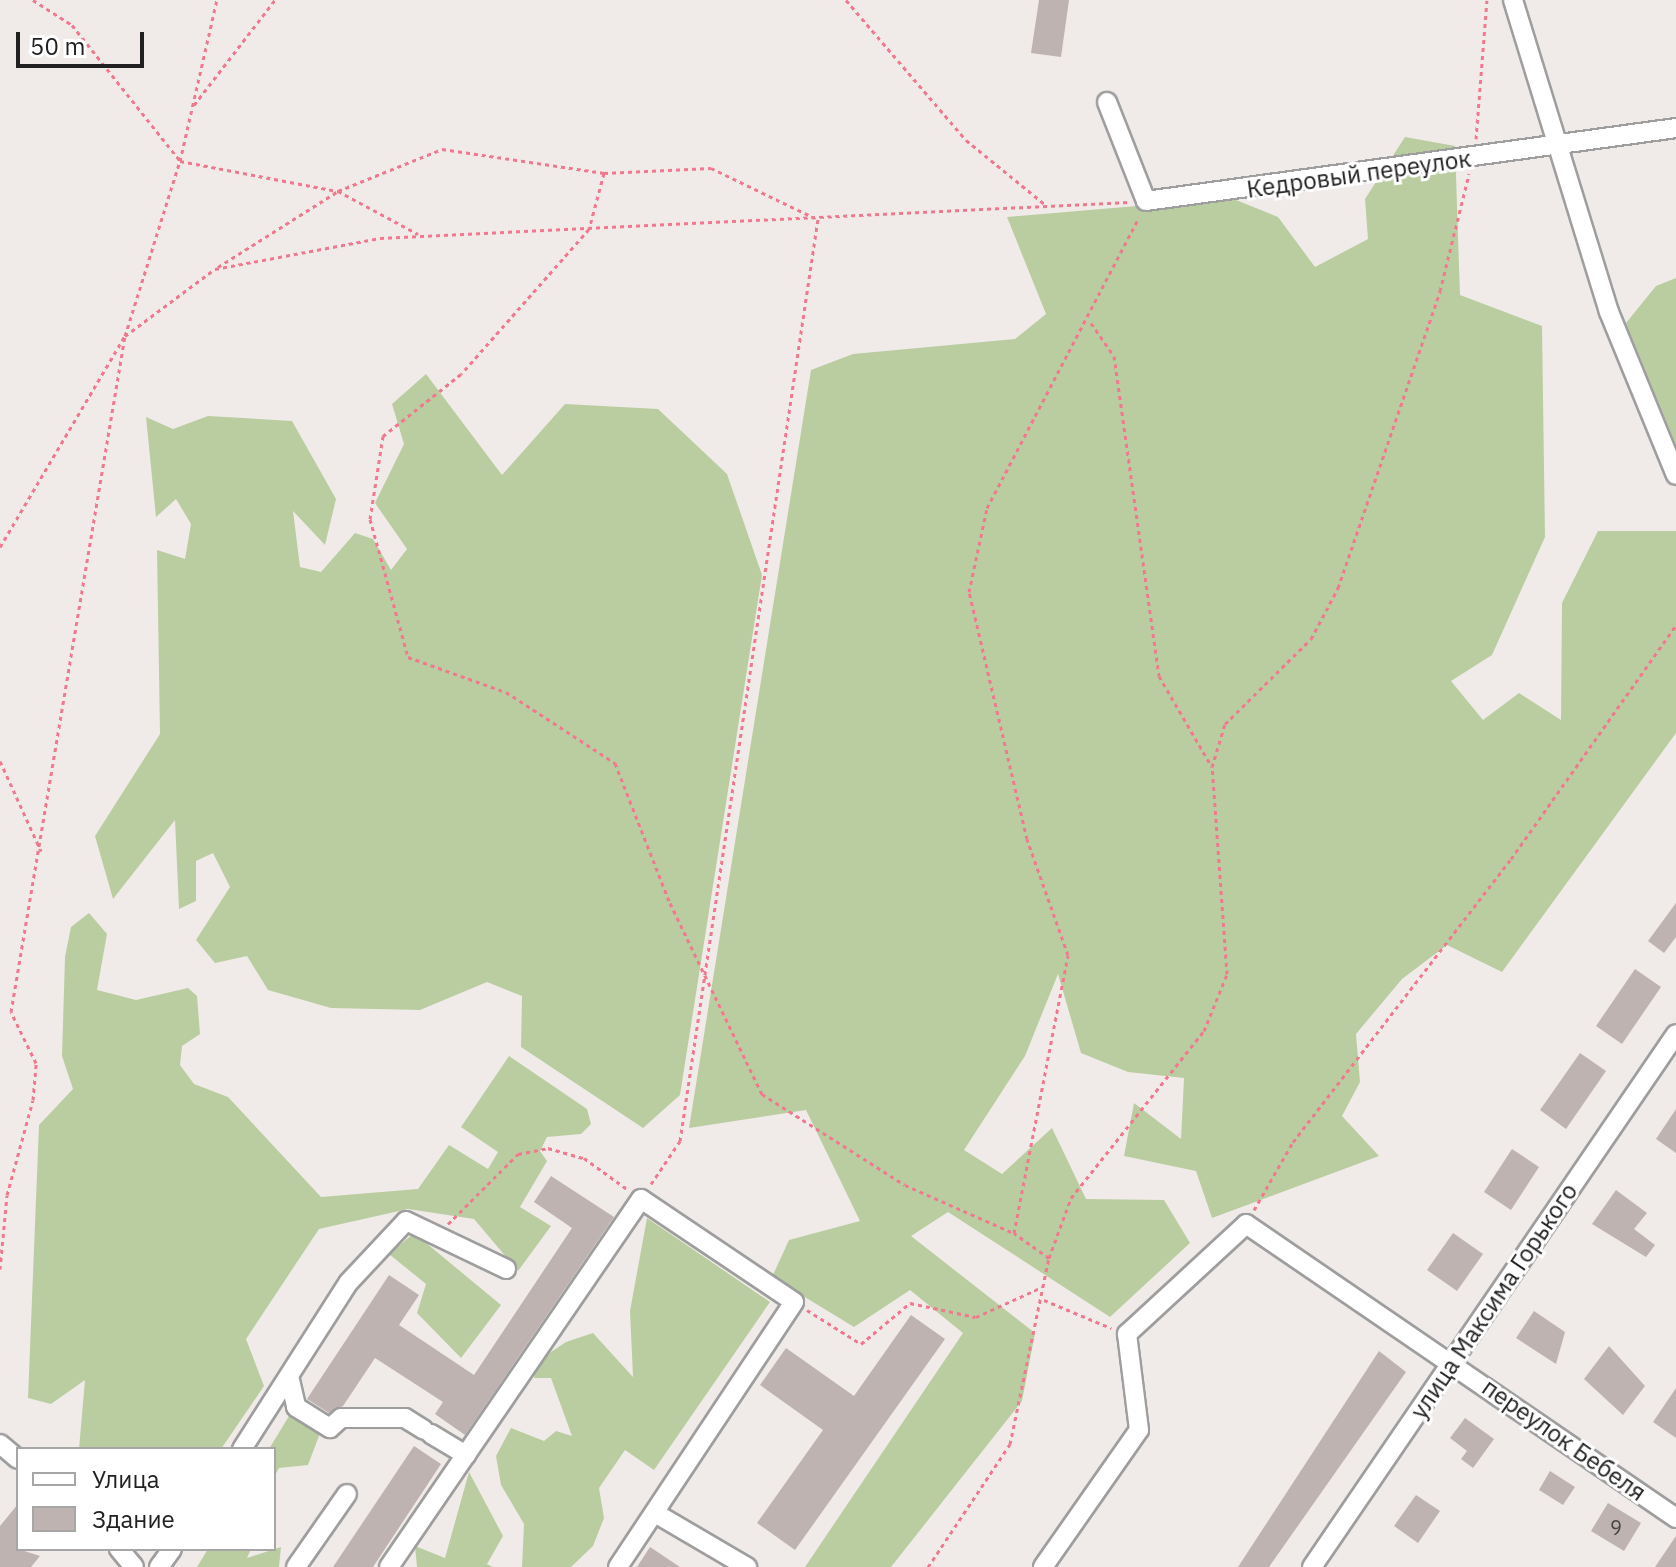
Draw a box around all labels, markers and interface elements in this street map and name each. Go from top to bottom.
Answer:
scale bar [20,16,148,66]
text: 50 m [30,30,85,62]
street label: Кедровый переулок [1245,144,1473,204]
street label: улица Максима Горького [1404,1178,1584,1424]
street label: переулок Бебеля [1477,1373,1651,1507]
legend [16,1447,276,1551]
text: Улица [92,1463,160,1495]
text: Здание [92,1503,175,1535]
house number: 9 [1610,1515,1622,1539]

